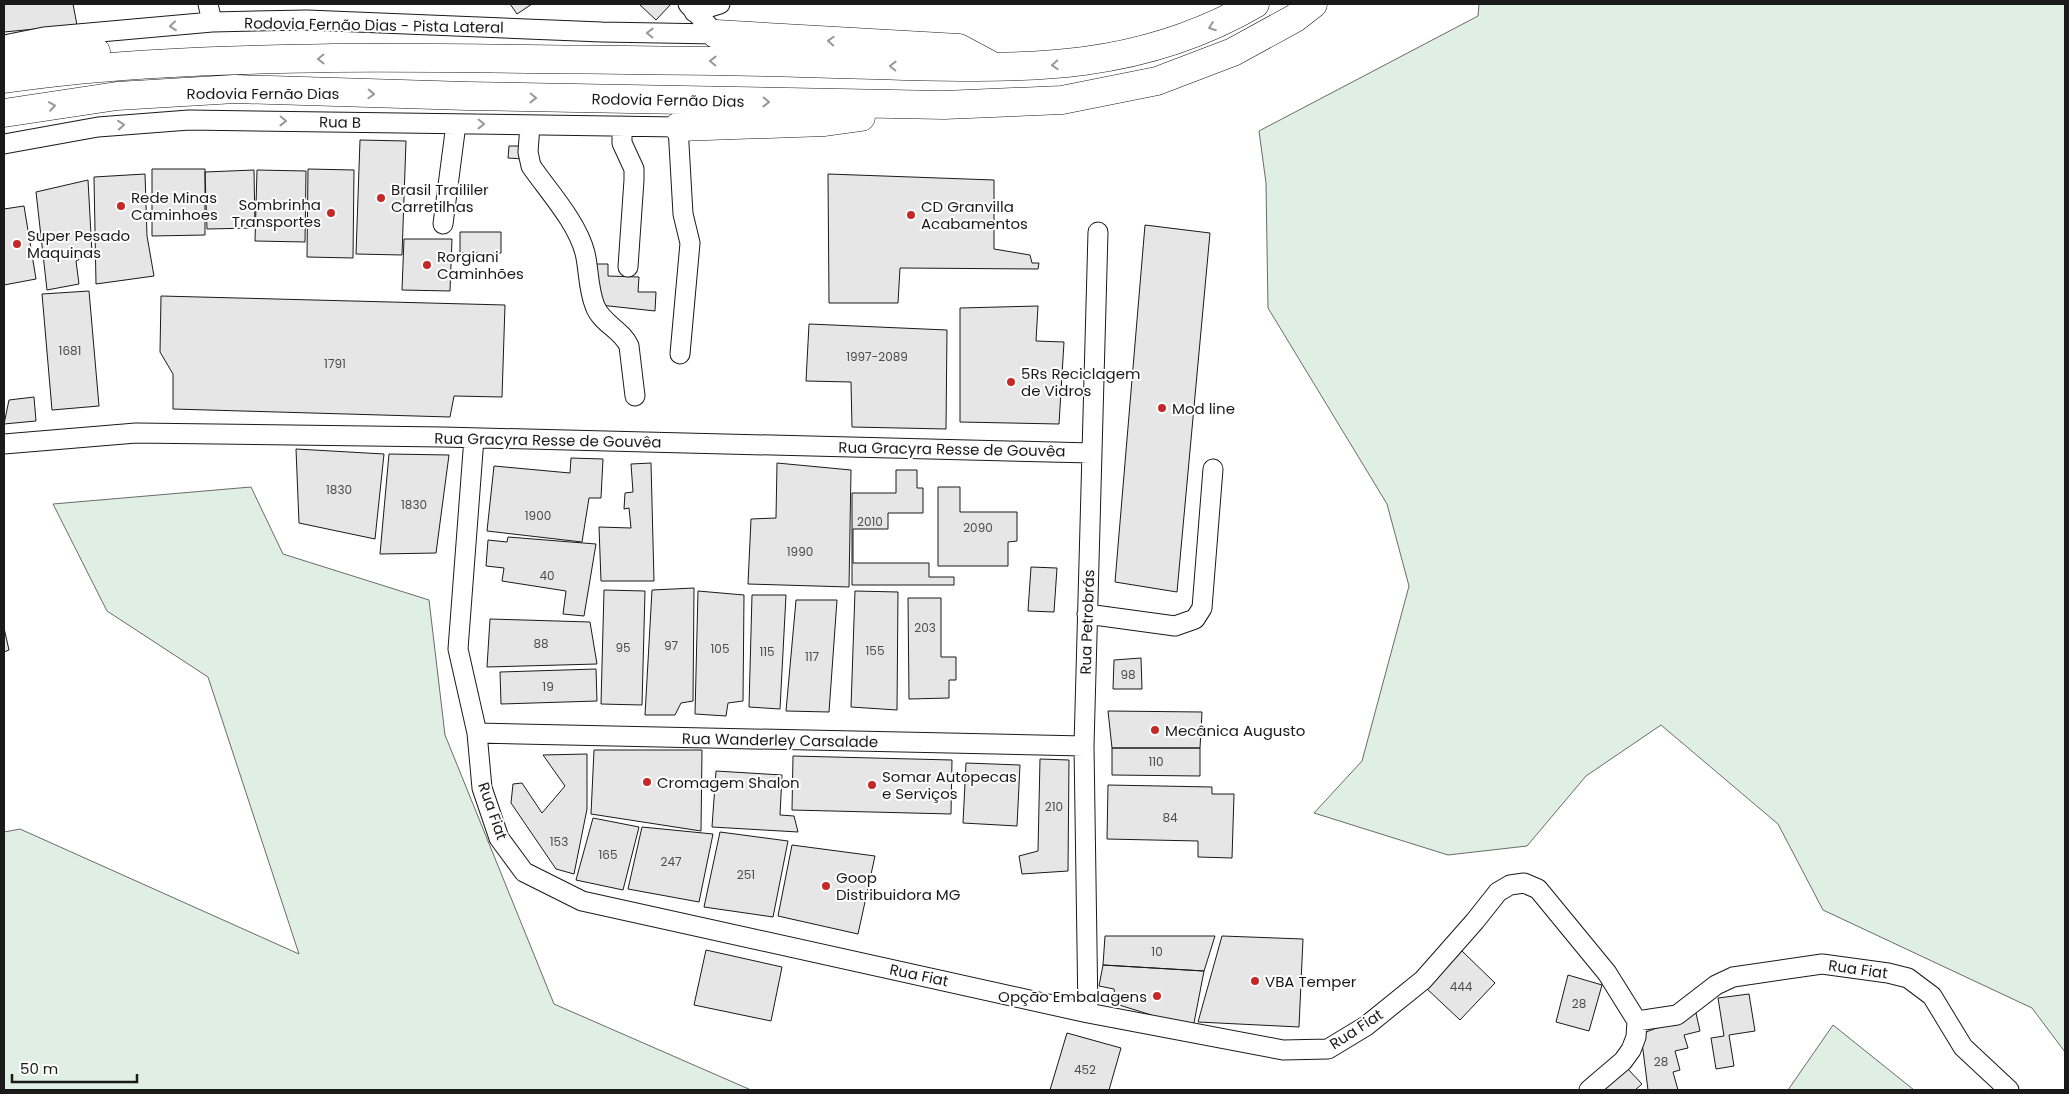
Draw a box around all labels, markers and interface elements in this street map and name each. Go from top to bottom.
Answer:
street label: Rodovia Fernão Dias - Pista Lateral [244,12,504,38]
one-way arrow [168,20,176,31]
one-way arrow [1208,21,1217,31]
one-way arrow [645,28,653,38]
one-way arrow [827,35,835,46]
one-way arrow [317,53,325,64]
one-way arrow [709,56,716,66]
one-way arrow [889,60,897,71]
one-way arrow [1051,60,1059,71]
street label: Rodovia Fernão Dias [187,83,340,104]
one-way arrow [367,88,375,99]
street label: Rodovia Fernão Dias [591,88,745,112]
one-way arrow [530,92,538,103]
one-way arrow [762,96,770,107]
one-way arrow [48,101,56,112]
street label: Rua B [319,111,361,133]
one-way arrow [280,116,287,126]
one-way arrow [477,119,485,129]
one-way arrow [117,120,125,131]
place label: Brasil Traililer Carretilhas [391,179,489,217]
place label: Rede Minas Caminhoes [131,187,218,225]
marker: Brasil Traililer Carretilhas [375,192,387,204]
place label: Sombrinha Transportes [232,194,321,232]
place label: CD Granvilla Acabamentos [921,196,1028,234]
marker: Rede Minas Caminhoes [115,200,127,212]
marker: Sombrinha Transportes [325,207,337,219]
marker: CD Granvilla Acabamentos [905,209,917,221]
place label: Super Pesado Maquinas [27,225,130,263]
marker: Super Pesado Maquinas [11,238,23,250]
place label: Rorgiani Caminhões [437,246,524,284]
marker: Rorgiani Caminhões [421,259,433,271]
house number: 1681 [59,342,81,359]
house number: 1997-2089 [846,348,908,365]
house number: 1791 [324,355,346,372]
place label: 5Rs Reciclagem de Vidros [1021,363,1140,401]
marker: 5Rs Reciclagem de Vidros [1005,376,1017,388]
place label: Mod line [1172,398,1235,419]
marker: Mod line [1156,402,1168,414]
street label: Rua Gracyra Resse de Gouvêa [434,428,662,452]
street label: Rua Gracyra Resse de Gouvêa [838,437,1066,461]
house number: 1830 [326,481,352,498]
house number: 1830 [401,496,427,513]
house number: 1900 [525,507,551,524]
house number: 2010 [857,513,883,530]
house number: 2090 [963,519,993,536]
house number: 1990 [787,543,813,560]
house number: 40 [539,567,555,584]
street label: Rua Petrobrás [1075,569,1099,675]
house number: 203 [914,619,936,636]
house number: 88 [533,635,549,652]
house number: 97 [664,637,678,654]
house number: 95 [615,639,631,656]
house number: 105 [711,640,729,657]
house number: 155 [866,642,884,659]
house number: 115 [759,643,775,660]
house number: 117 [805,648,820,665]
house number: 98 [1120,666,1136,683]
house number: 19 [542,678,554,695]
place label: Mecânica Augusto [1165,720,1305,741]
marker: Mecânica Augusto [1149,724,1161,736]
street label: Rua Wanderley Carsalade [682,728,878,752]
house number: 110 [1148,753,1164,770]
place label: Somar Autopecas e Serviços [882,766,1017,804]
place label: Cromagem Shalon [657,772,800,793]
marker: Cromagem Shalon [641,776,653,788]
street label: Rua Fiat [473,779,513,843]
marker: Somar Autopecas e Serviços [866,779,878,791]
house number: 210 [1045,798,1063,815]
house number: 84 [1162,809,1178,826]
house number: 153 [550,833,568,850]
house number: 165 [599,846,618,863]
house number: 247 [660,853,682,870]
house number: 251 [737,866,755,883]
place label: Goop Distribuidora MG [836,867,961,905]
marker: Goop Distribuidora MG [820,880,832,892]
house number: 10 [1151,943,1163,960]
street label: Rua Fiat [1827,954,1889,984]
street label: Rua Fiat [888,959,950,991]
place label: VBA Temper [1265,971,1357,992]
marker: VBA Temper [1249,975,1261,987]
house number: 444 [1450,978,1473,995]
place label: Opção Embalagens [998,986,1147,1007]
marker: Opção Embalagens [1151,990,1163,1002]
house number: 28 [1572,995,1586,1012]
street label: Rua Fiat [1325,1004,1387,1054]
scale bar [12,1052,138,1084]
house number: 28 [1654,1053,1668,1070]
text: 50 m [20,1058,58,1079]
house number: 452 [1074,1061,1096,1078]

